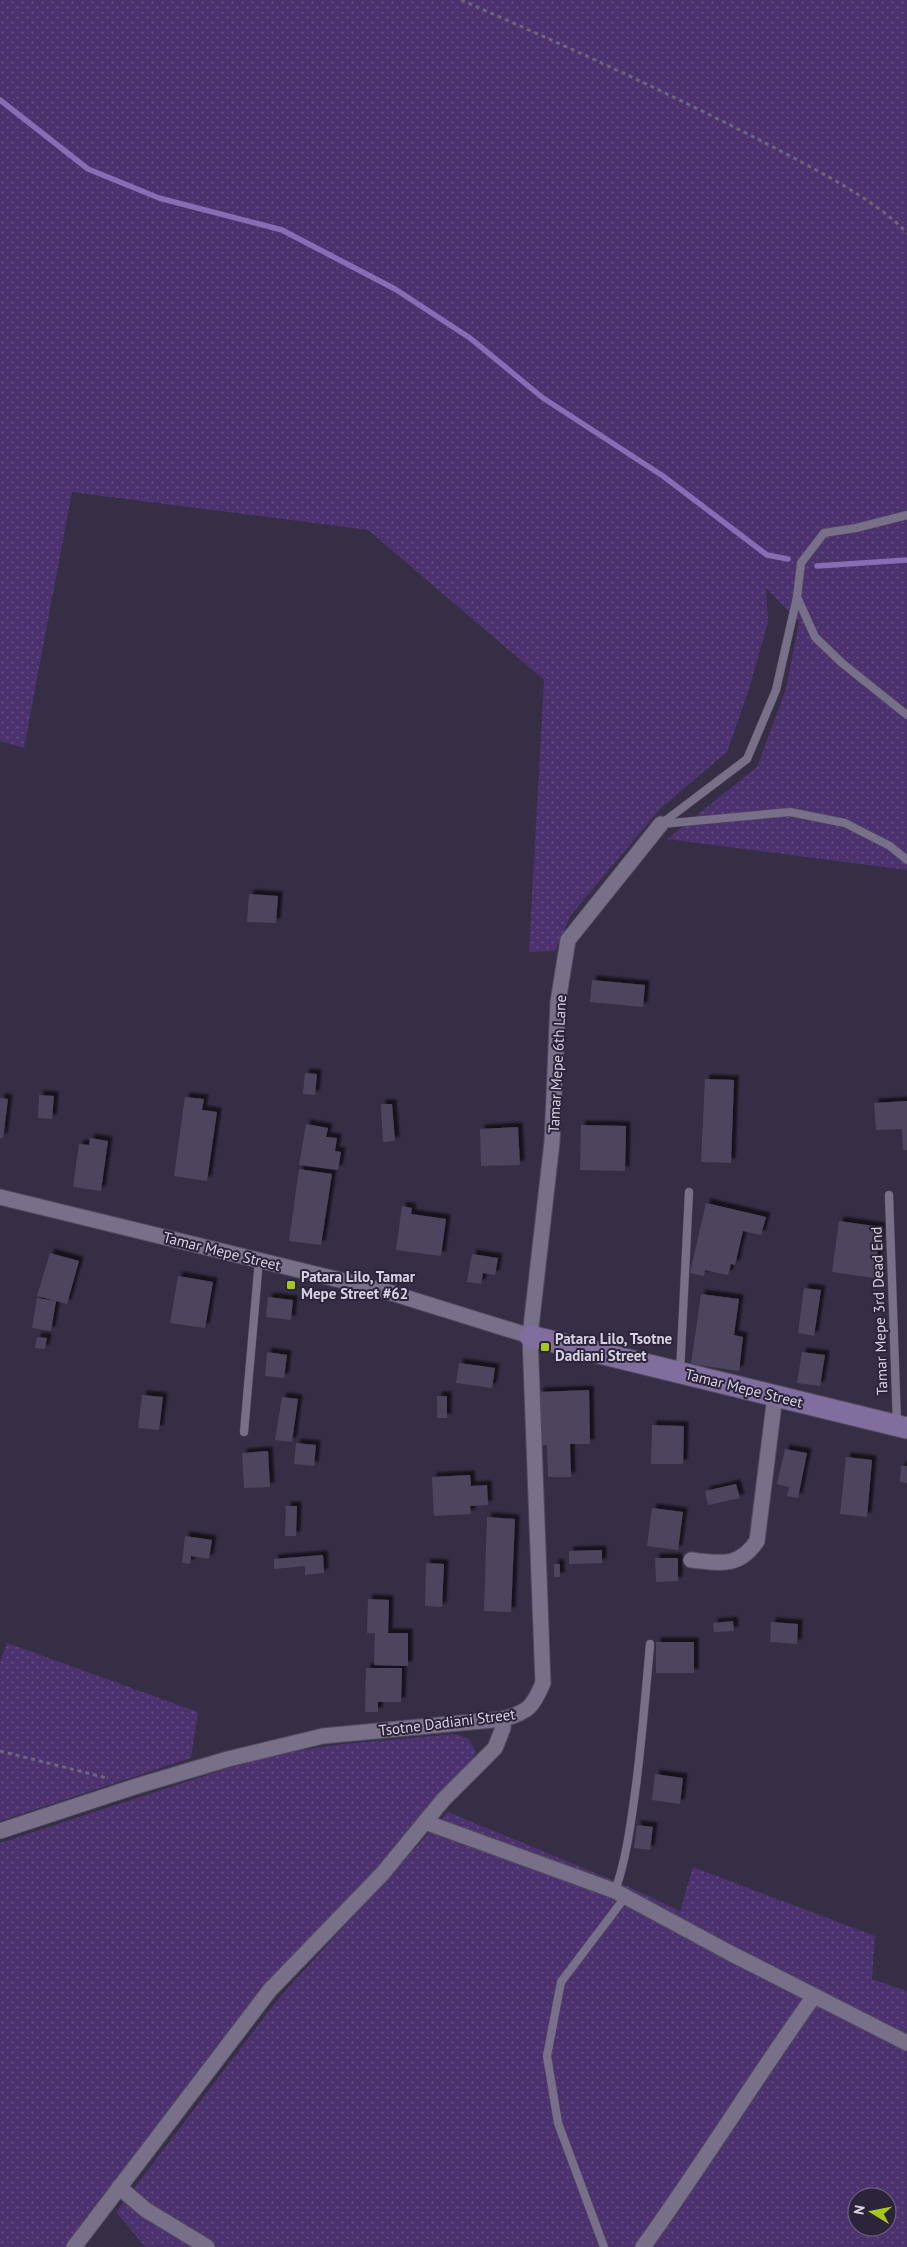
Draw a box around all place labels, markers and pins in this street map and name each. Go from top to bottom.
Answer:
place label: Patara Lilo, Tamar Mepe Street #62 [301,1267,416,1303]
marker: Patara Lilo, Tamar Mepe Street #62 [285,1279,297,1291]
place label: Patara Lilo, Tsotne Dadiani Street [555,1329,673,1365]
marker: Patara Lilo, Tsotne Dadiani Street [539,1341,551,1353]

